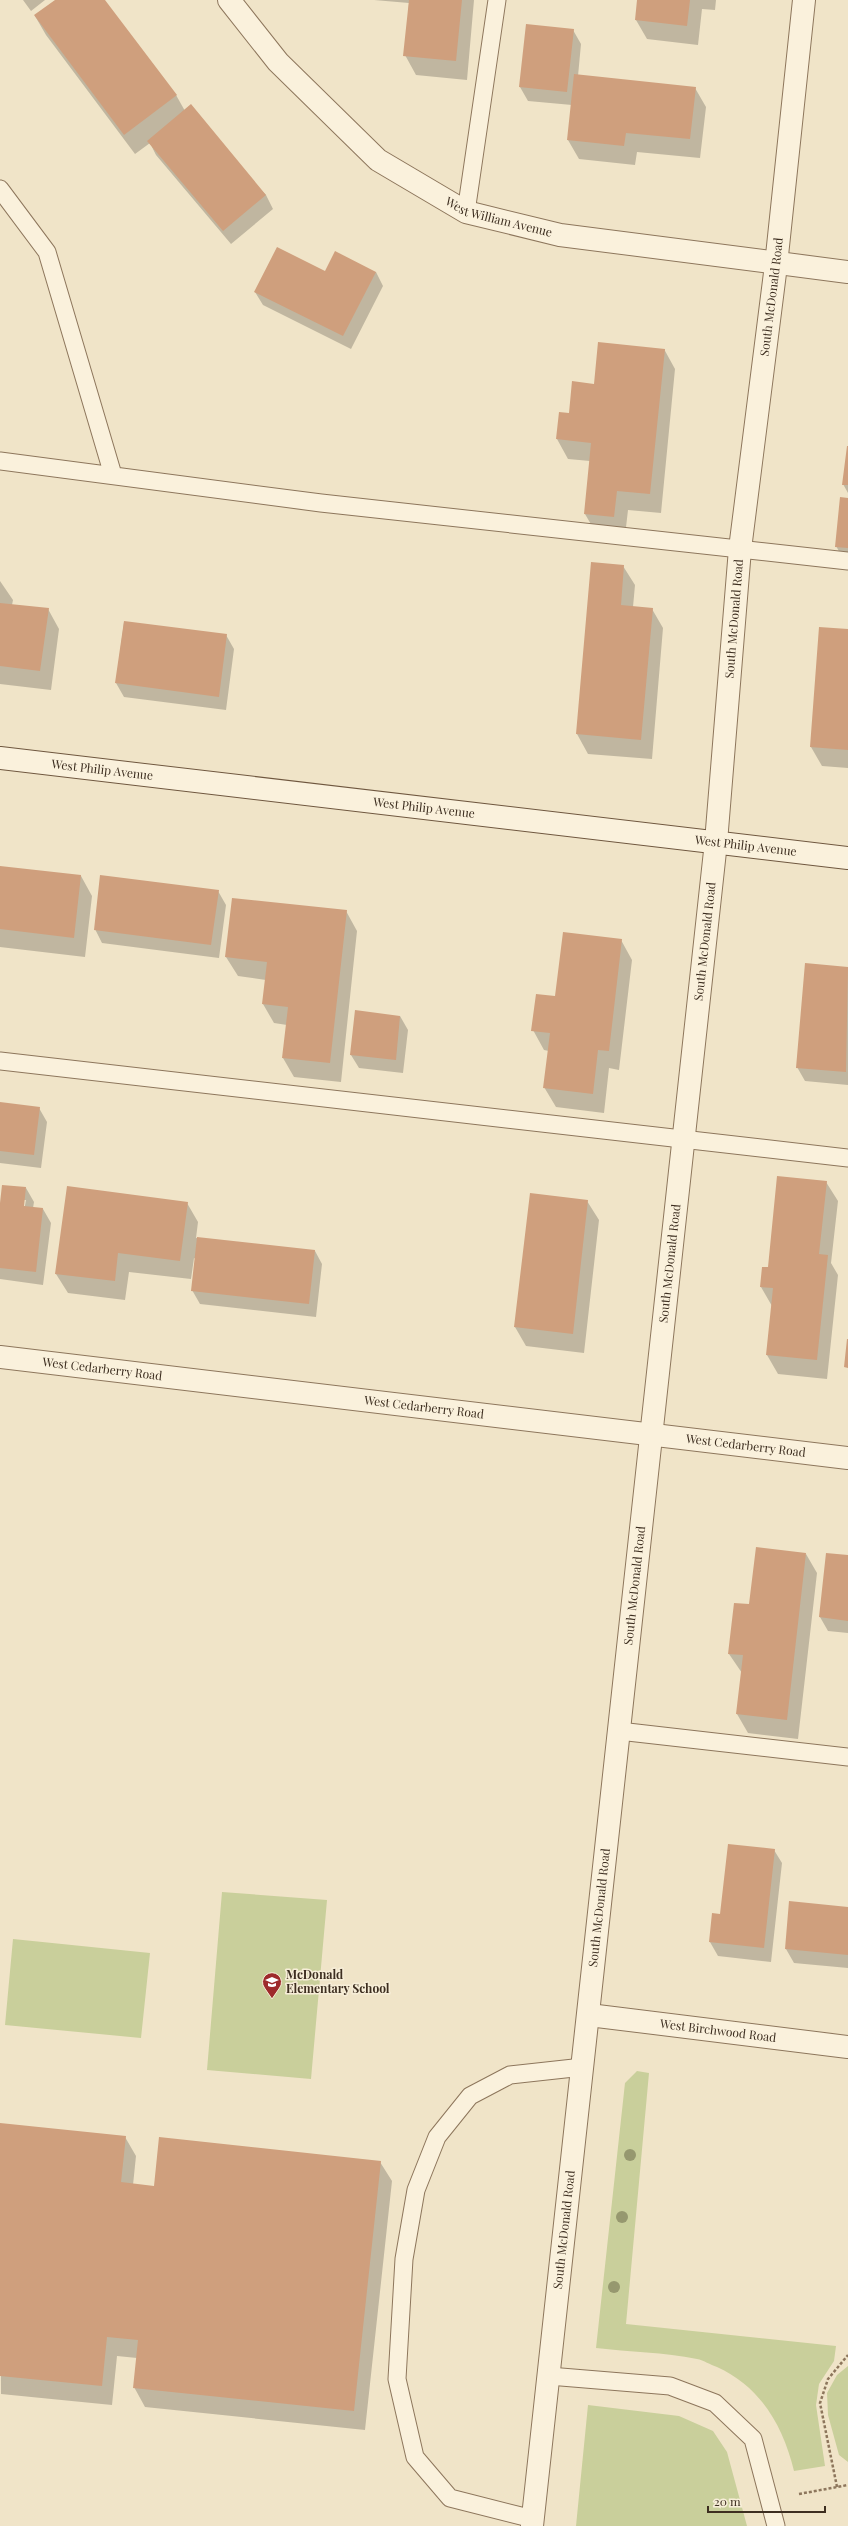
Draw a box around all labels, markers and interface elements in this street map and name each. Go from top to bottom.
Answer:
street label: West William Avenue [442,192,554,240]
street label: South McDonald Road [755,237,786,357]
street label: South McDonald Road [720,558,746,679]
street label: West Philip Avenue [50,755,154,783]
street label: West Philip Avenue [371,793,476,821]
street label: West Philip Avenue [693,831,798,859]
street label: South McDonald Road [690,881,719,1002]
street label: South McDonald Road [655,1203,683,1324]
street label: West Cedarberry Road [41,1353,163,1383]
street label: West Cedarberry Road [362,1391,485,1422]
street label: West Cedarberry Road [684,1430,807,1460]
street label: South McDonald Road [619,1525,648,1646]
street label: South McDonald Road [584,1847,613,1968]
place label: McDonald Elementary School [286,1966,390,1996]
school or university icon: McDonald Elementary School [261,1971,283,1999]
street label: West Birchwood Road [658,2015,777,2045]
street label: South McDonald Road [549,2169,578,2290]
scale bar [708,2488,825,2514]
text: 20 m [714,2493,741,2509]

